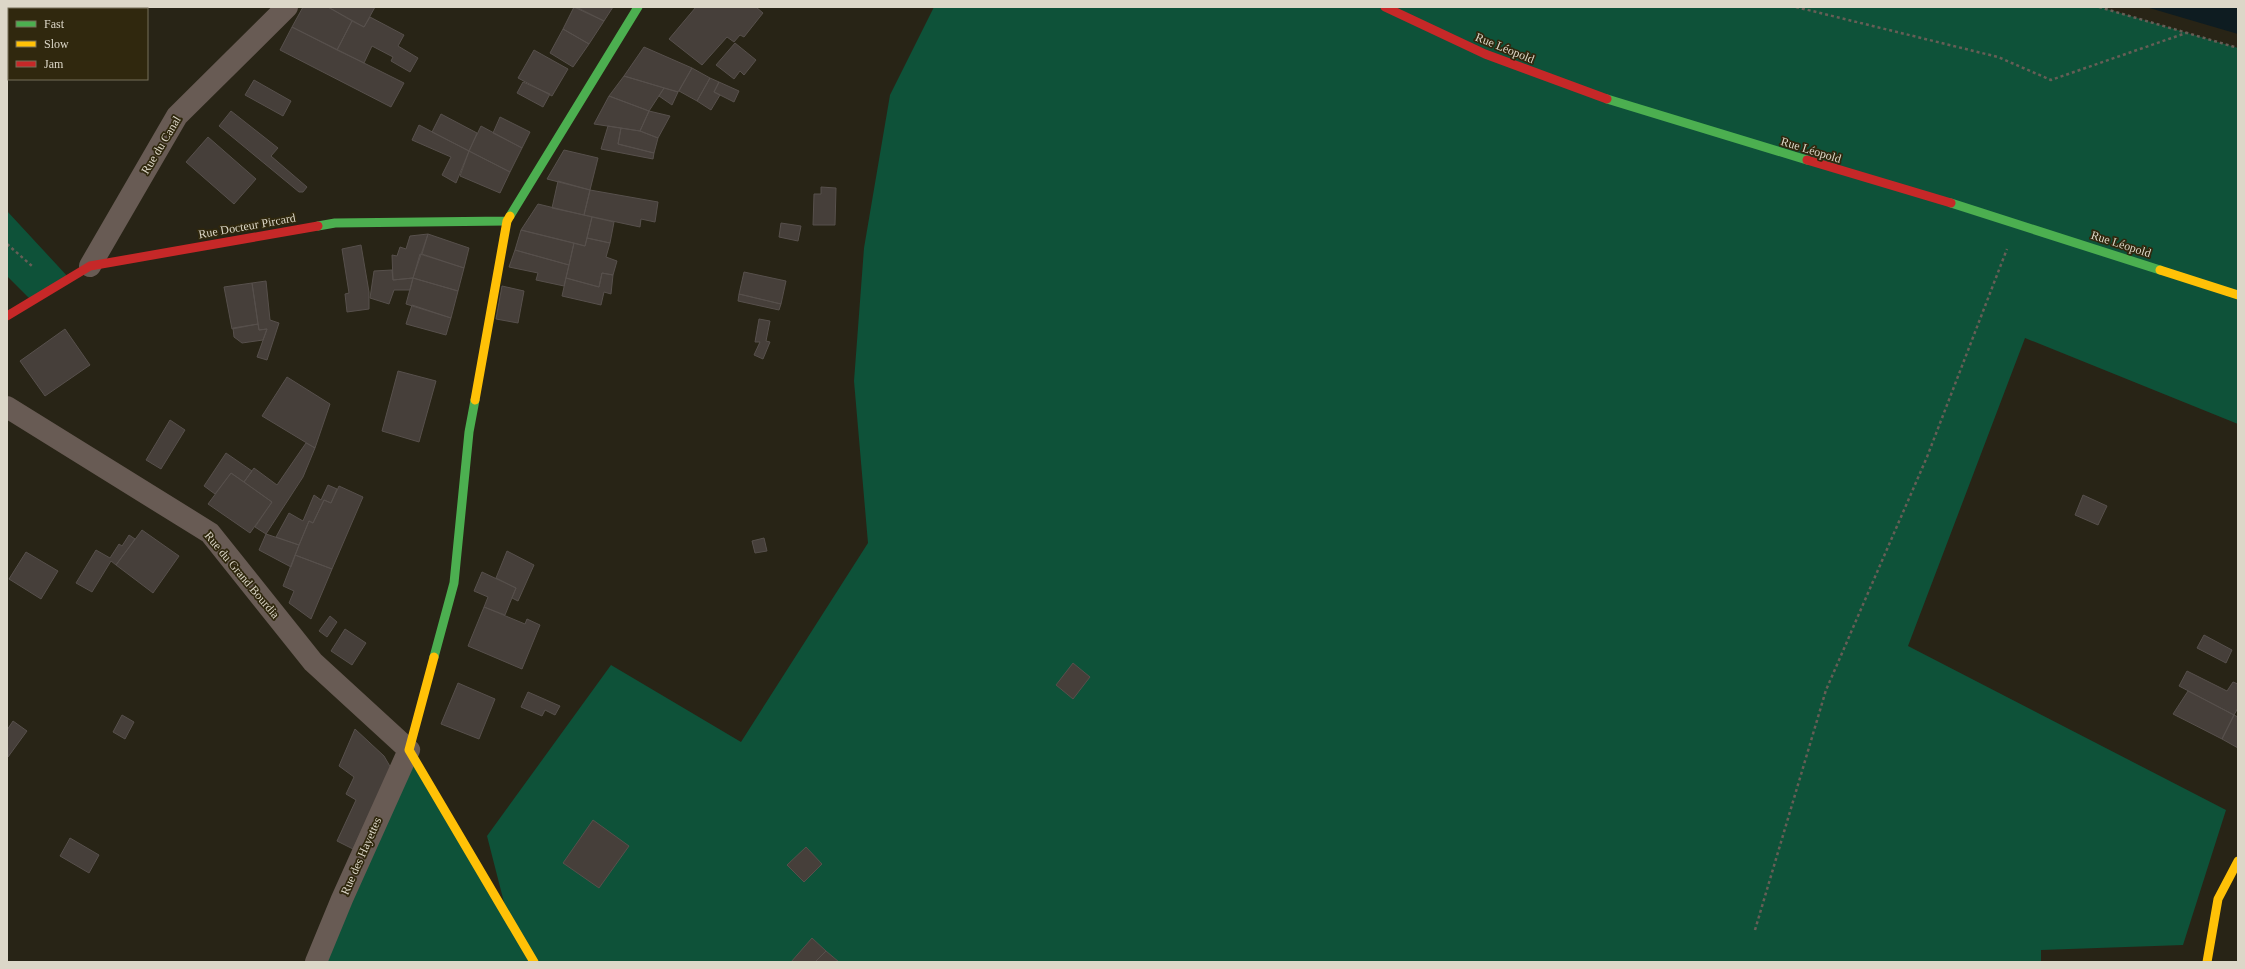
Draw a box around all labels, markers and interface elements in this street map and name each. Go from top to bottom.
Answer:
legend [8,8,148,80]
text: Fast [44,17,65,31]
street label: Rue Léopold [1473,30,1537,66]
text: Slow [44,37,69,51]
text: Jam [44,57,64,71]
street label: Rue du Canal [138,113,184,177]
street label: Rue Léopold [1779,134,1843,166]
street label: Rue Docteur Pircard [197,211,297,241]
street label: Rue Léopold [2089,228,2153,260]
street label: Rue du Grand Bourdia [202,529,283,622]
street label: Rue des Hayettes [338,815,384,897]

